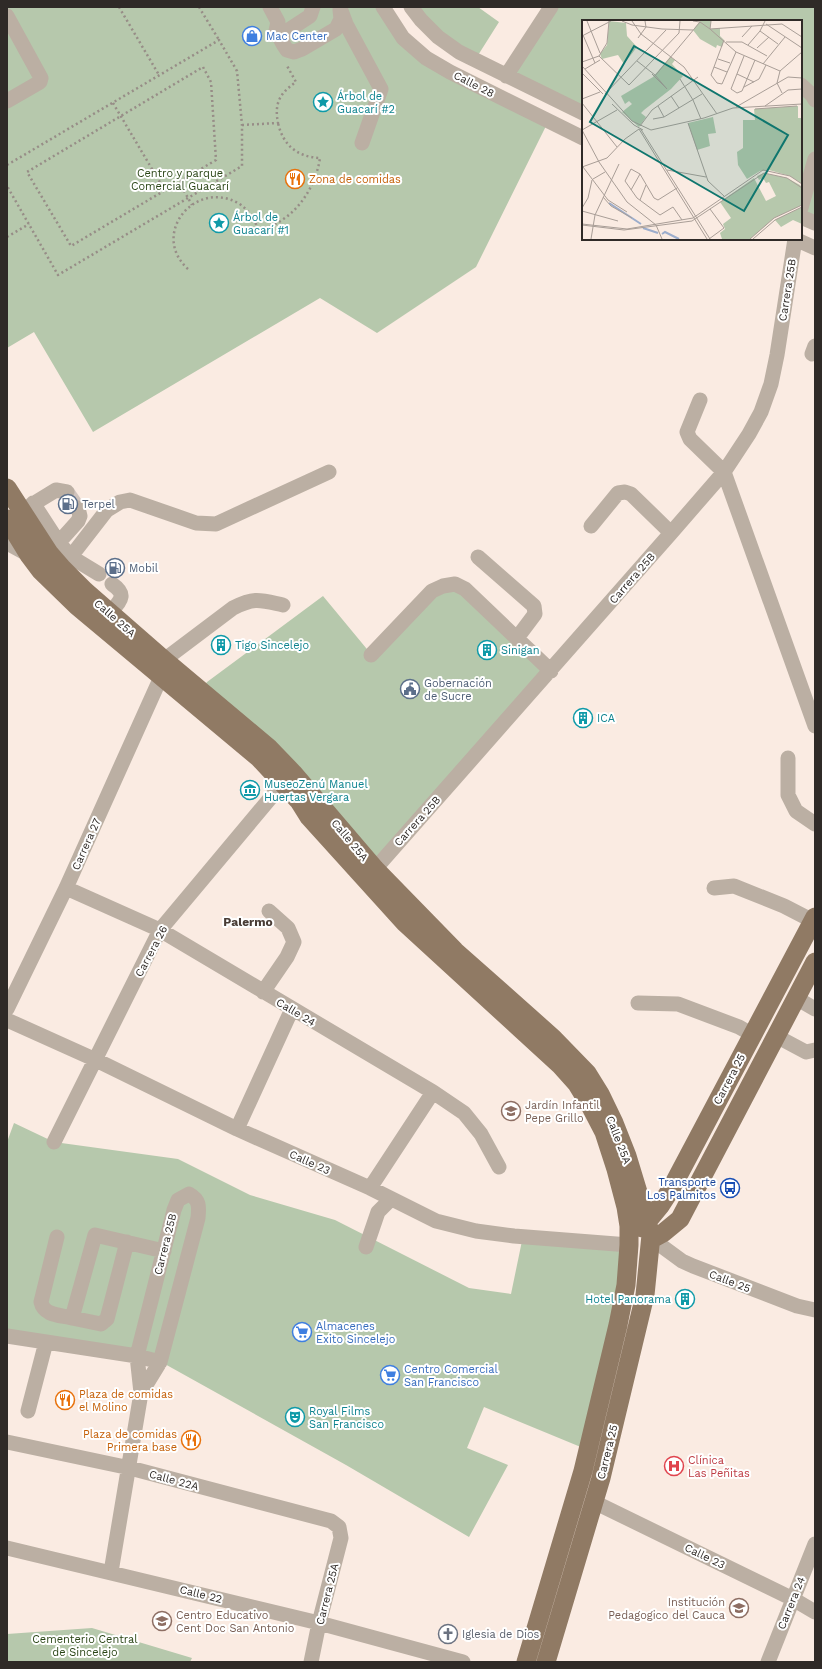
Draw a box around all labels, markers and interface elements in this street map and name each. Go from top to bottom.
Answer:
inset map [582,20,802,240]
shop icon: Mac Center [241,25,263,47]
place label: Mac Center [266,30,328,43]
street label: Calle 28 [451,69,496,100]
place label: Árbol de Guacarí #2 [337,89,395,116]
place icon: Árbol de Guacarí #2 [312,91,334,113]
park label: Centro y parque Comercial Guacarí [131,167,229,193]
restaurant icon: Zona de comidas [284,168,306,190]
place label: Zona de comidas [309,173,401,186]
place label: Árbol de Guacarí #1 [233,210,289,237]
place icon: Árbol de Guacarí #1 [208,212,230,234]
street label: Carrera 25B [776,258,799,322]
fuel station icon: Terpel [57,493,79,515]
place label: Terpel [82,498,116,511]
street label: Carrera 25B [607,550,658,606]
fuel station icon: Mobil [104,557,126,579]
place label: Mobil [129,562,159,575]
street label: Calle 25A [91,597,138,640]
building icon: Tigo Sincelejo [210,634,232,656]
place label: Tigo Sincelejo [235,639,309,652]
building icon: Sinigan [476,639,498,661]
place label: Sinigan [501,644,540,657]
place label: Gobernación de Sucre [424,677,492,703]
public building icon: Gobernación de Sucre [399,678,421,700]
building icon: ICA [572,707,594,729]
place label: ICA [597,712,615,725]
place label: MuseoZenú Manuel Huertas Vergara [264,778,368,804]
museum icon: MuseoZenú Manuel Huertas Vergara [239,779,261,801]
street label: Carrera 25B [391,794,443,849]
street label: Carrera 27 [69,816,104,872]
street label: Calle 25A [328,817,371,864]
district label: Palermo [223,915,273,929]
street label: Carrera 26 [133,923,170,979]
street label: Calle 24 [274,996,318,1029]
street label: Carrera 25 [711,1052,748,1107]
place label: Jardín Infantil Pepe Grillo [525,1099,600,1125]
school or university icon: Jardín Infantil Pepe Grillo [500,1100,522,1122]
street label: Calle 25A [603,1114,634,1166]
street label: Calle 23 [287,1148,332,1177]
place label: Transporte Los Palmitos [647,1176,716,1202]
bus stop icon: Transporte Los Palmitos [719,1177,741,1199]
street label: Carrera 25B [152,1212,179,1276]
street label: Calle 25 [707,1268,752,1295]
building icon: Hotel Panorama [674,1288,696,1310]
place label: Hotel Panorama [585,1293,671,1306]
place label: Almacenes Exito Sincelejo [316,1320,395,1346]
supermarket icon: Almacenes Exito Sincelejo [291,1321,313,1343]
place label: Centro Comercial San Francisco [404,1363,498,1389]
supermarket icon: Centro Comercial San Francisco [379,1364,401,1386]
place label: Plaza de comidas el Molino [79,1388,173,1414]
restaurant icon: Plaza de comidas el Molino [54,1389,76,1411]
place label: Royal Films San Francisco [309,1405,384,1431]
theatre icon: Royal Films San Francisco [284,1406,306,1428]
street label: Carrera 25 [594,1423,621,1481]
place label: Plaza de comidas Primera base [83,1428,177,1454]
restaurant icon: Plaza de comidas Primera base [180,1429,202,1451]
place label: Clínica Las Peñitas [688,1454,750,1480]
hospital icon: Clínica Las Peñitas [663,1455,685,1477]
street label: Calle 22A [148,1468,200,1493]
street label: Calle 23 [682,1541,727,1572]
street label: Carrera 25A [314,1562,341,1626]
street label: Carrera 24 [775,1575,808,1631]
street label: Calle 22 [178,1583,224,1606]
place label: Institución Pedagogico del Cauca [608,1596,725,1622]
school or university icon: Institución Pedagogico del Cauca [728,1597,750,1619]
place label: Centro Educativo Cent Doc San Antonio [176,1609,294,1635]
school or university icon: Centro Educativo Cent Doc San Antonio [151,1610,173,1632]
church icon: Iglesia de Dios [437,1623,459,1645]
place label: Iglesia de Dios [462,1628,540,1641]
park label: Cementerio Central de Sincelejo [32,1633,138,1659]

